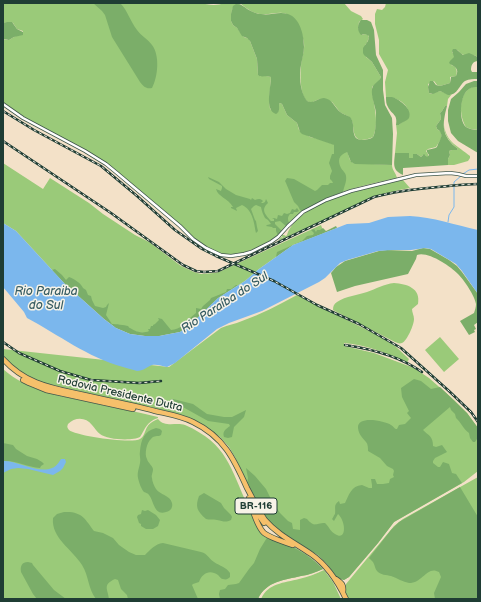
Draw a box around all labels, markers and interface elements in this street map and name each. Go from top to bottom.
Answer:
water label: Rio Paraíba do Sul [179,270,271,336]
water label: Rio Paraiba do Sul [15,285,77,313]
street label: Rodovia Presidente Dutra [56,373,184,415]
road number: BR-116 [235,498,277,514]

